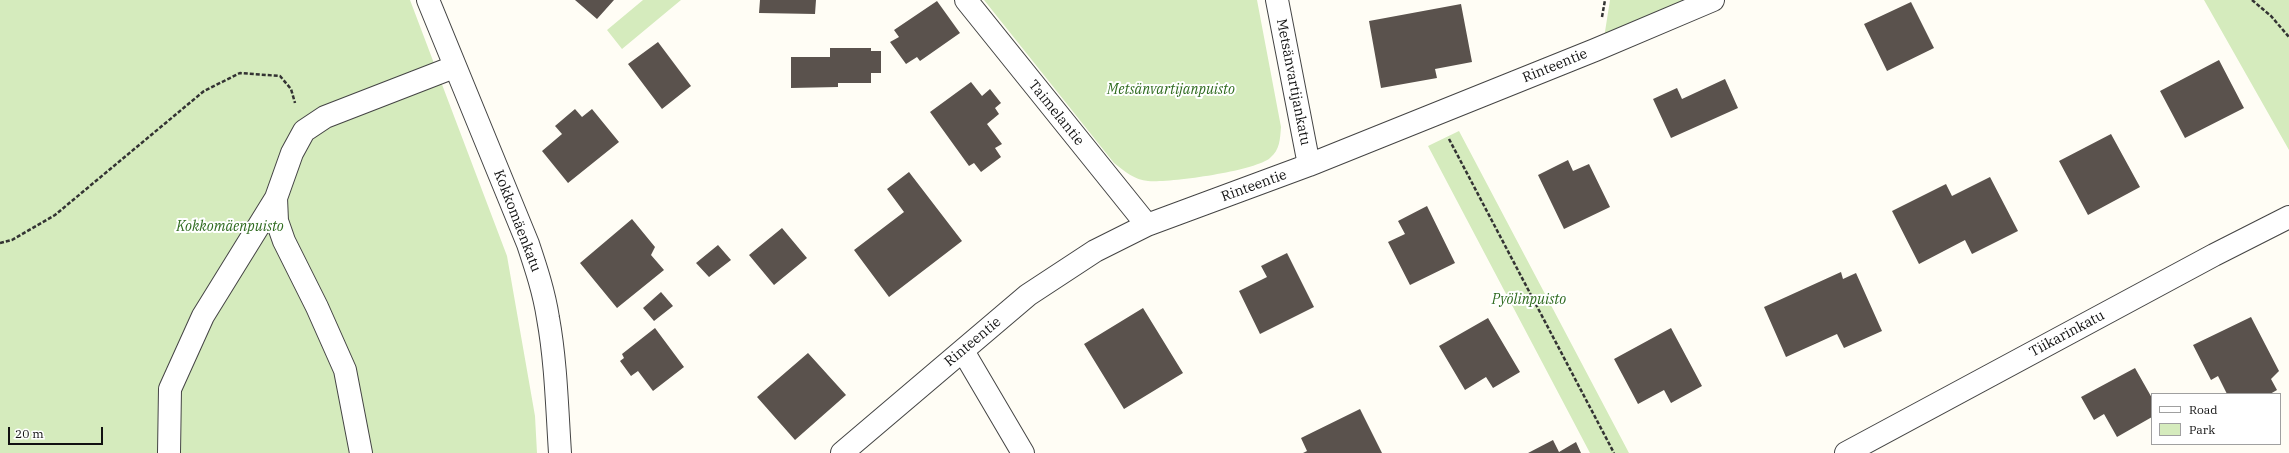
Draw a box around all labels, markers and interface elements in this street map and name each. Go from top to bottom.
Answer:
street label: Metsänvartijankatu [1272,17,1314,147]
street label: Rinteentie [1520,45,1590,87]
street label: Taimelantie [1025,77,1087,149]
park label: Metsänvartijanpuisto [1107,82,1235,98]
street label: Rinteentie [1219,166,1289,206]
street label: Kokkomäenkatu [490,167,544,275]
park label: Kokkomäenpuisto [176,219,284,235]
park label: Pyölinpuisto [1492,292,1566,308]
street label: Tiikarinkatu [2027,307,2107,361]
street label: Rinteentie [941,314,1005,370]
legend [2151,393,2281,445]
text: Road [2189,402,2218,417]
scale bar [10,419,105,445]
text: Park [2189,422,2215,437]
text: 20 m [15,426,44,441]

